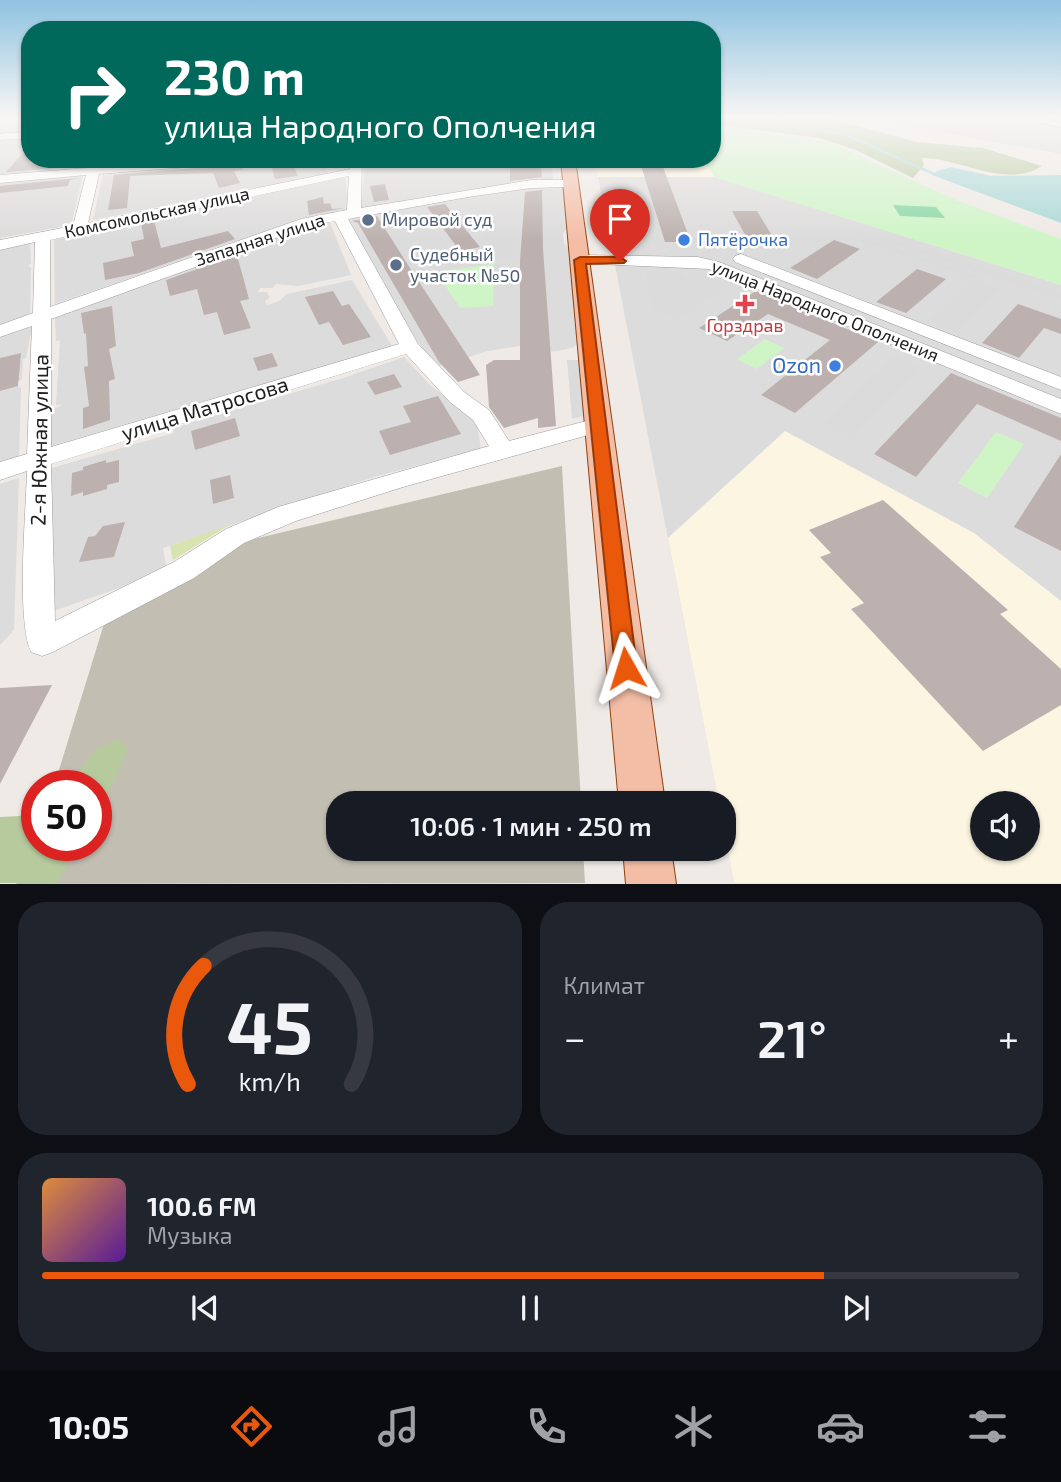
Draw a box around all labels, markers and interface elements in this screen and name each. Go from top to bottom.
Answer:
text: 230 m [164,46,305,105]
icon: right [49,49,140,140]
text: улица Народного Ополчения [164,106,597,144]
street label: Комсомольская улица [62,182,251,242]
pin [590,189,650,261]
icon: arrive [601,200,639,238]
street label: Западная улица [192,208,327,270]
place label: Мировой суд [382,208,492,230]
marker: Мировой суд [360,212,376,228]
place label: Пятёрочка [698,228,788,250]
marker: Пятёрочка [676,232,692,248]
place label: Судебный участок №50 [410,243,520,286]
street label: улица Народного Ополчения [708,254,942,366]
marker: Судебный участок №50 [388,257,404,273]
marker: Горздрав [737,296,753,312]
place label: Горздрав [706,314,784,336]
place label: Ozon [772,352,821,377]
street label: 2-я Южная улица [25,354,53,526]
marker: Ozon [827,358,843,374]
street label: улица Матросова [118,370,291,446]
position arrow [589,631,663,705]
speed limit sign: 50 [21,770,112,861]
map controls [970,791,1040,861]
button: sound [970,791,1040,861]
text: 10:06 · 1 мин · 250 m [410,810,652,841]
text: Климат [564,971,645,999]
text: 45 [226,982,313,1070]
text: 21° [757,1006,827,1068]
text: − [564,1014,586,1060]
text: + [998,1014,1019,1060]
text: km/h [239,1066,301,1096]
text: 100.6 FM [147,1190,257,1221]
text: Музыка [147,1221,232,1249]
icon: previous [186,1289,224,1327]
icon: pause [511,1289,549,1327]
icon: next [837,1289,875,1327]
icon: directions [227,1402,276,1451]
icon: music [374,1402,423,1451]
icon: phone [522,1402,571,1451]
icon: climate [669,1402,718,1451]
icon: car [816,1402,865,1451]
icon: filters [963,1402,1012,1451]
text: 10:05 [49,1407,129,1445]

